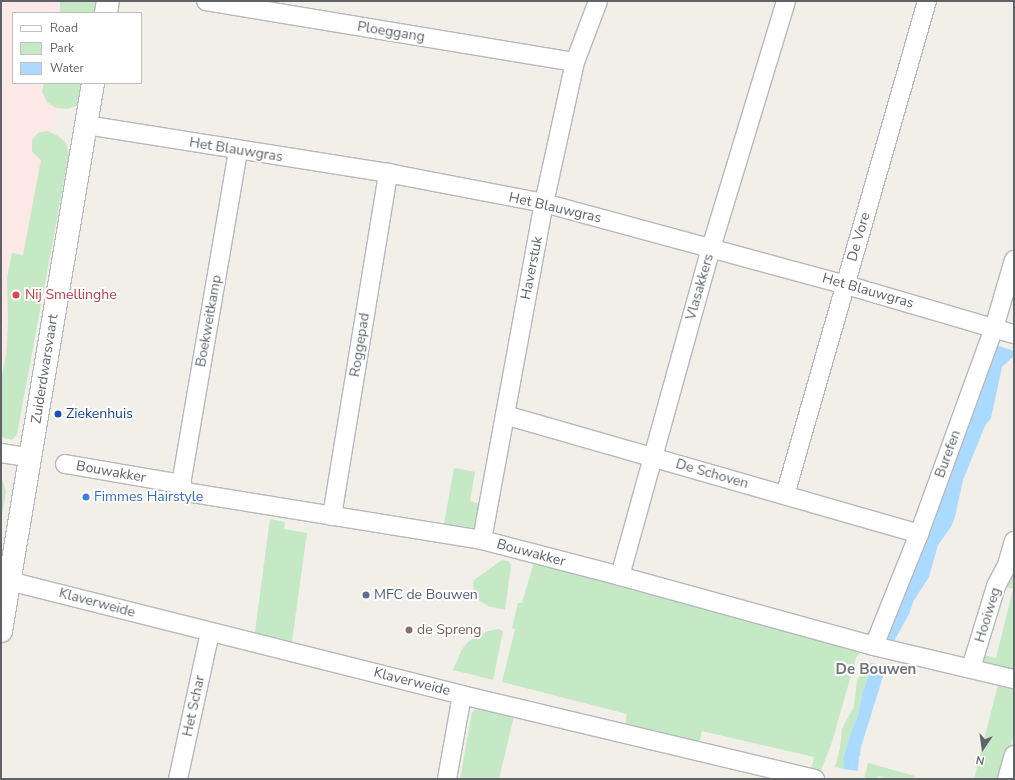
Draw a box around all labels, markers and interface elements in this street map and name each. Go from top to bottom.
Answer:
legend [12,12,142,84]
street label: Ploeggang [356,18,426,46]
text: Road [50,20,78,36]
text: Park [50,40,74,56]
text: Water [50,60,84,76]
street label: Het Blauwgras [188,134,284,166]
street label: Het Blauwgras [507,189,603,227]
street label: De Vore [844,210,874,264]
street label: Haverstuk [518,235,546,301]
street label: Vlasakkers [683,252,717,322]
street label: Het Blauwgras [820,270,916,312]
street label: Boekweitkamp [193,274,225,368]
place label: Nij Smellinghe [25,287,117,303]
marker: Nij Smellinghe [10,289,22,301]
street label: Roggepad [347,312,373,378]
street label: Zuiderdwarsvaart [28,313,62,425]
place label: Ziekenhuis [66,406,133,422]
marker: Ziekenhuis [53,409,63,419]
street label: Burefen [932,428,964,480]
street label: De Schoven [674,456,750,492]
street label: Bouwakker [75,458,147,486]
place label: Fimmes Hairstyle [94,489,203,505]
marker: Fimmes Hairstyle [81,492,91,502]
street label: Bouwakker [495,536,567,570]
street label: Klaverweide [57,585,137,621]
street label: Hooiweg [972,585,1004,645]
place label: MFC de Bouwen [374,587,478,603]
marker: MFC de Bouwen [361,590,371,600]
place label: de Spreng [417,622,482,638]
marker: de Spreng [404,625,414,635]
district label: De Bouwen [836,661,916,679]
street label: Klaverweide [372,664,452,700]
street label: Het Schar [179,674,209,738]
north arrow [963,728,1003,768]
text: N [974,752,986,768]

